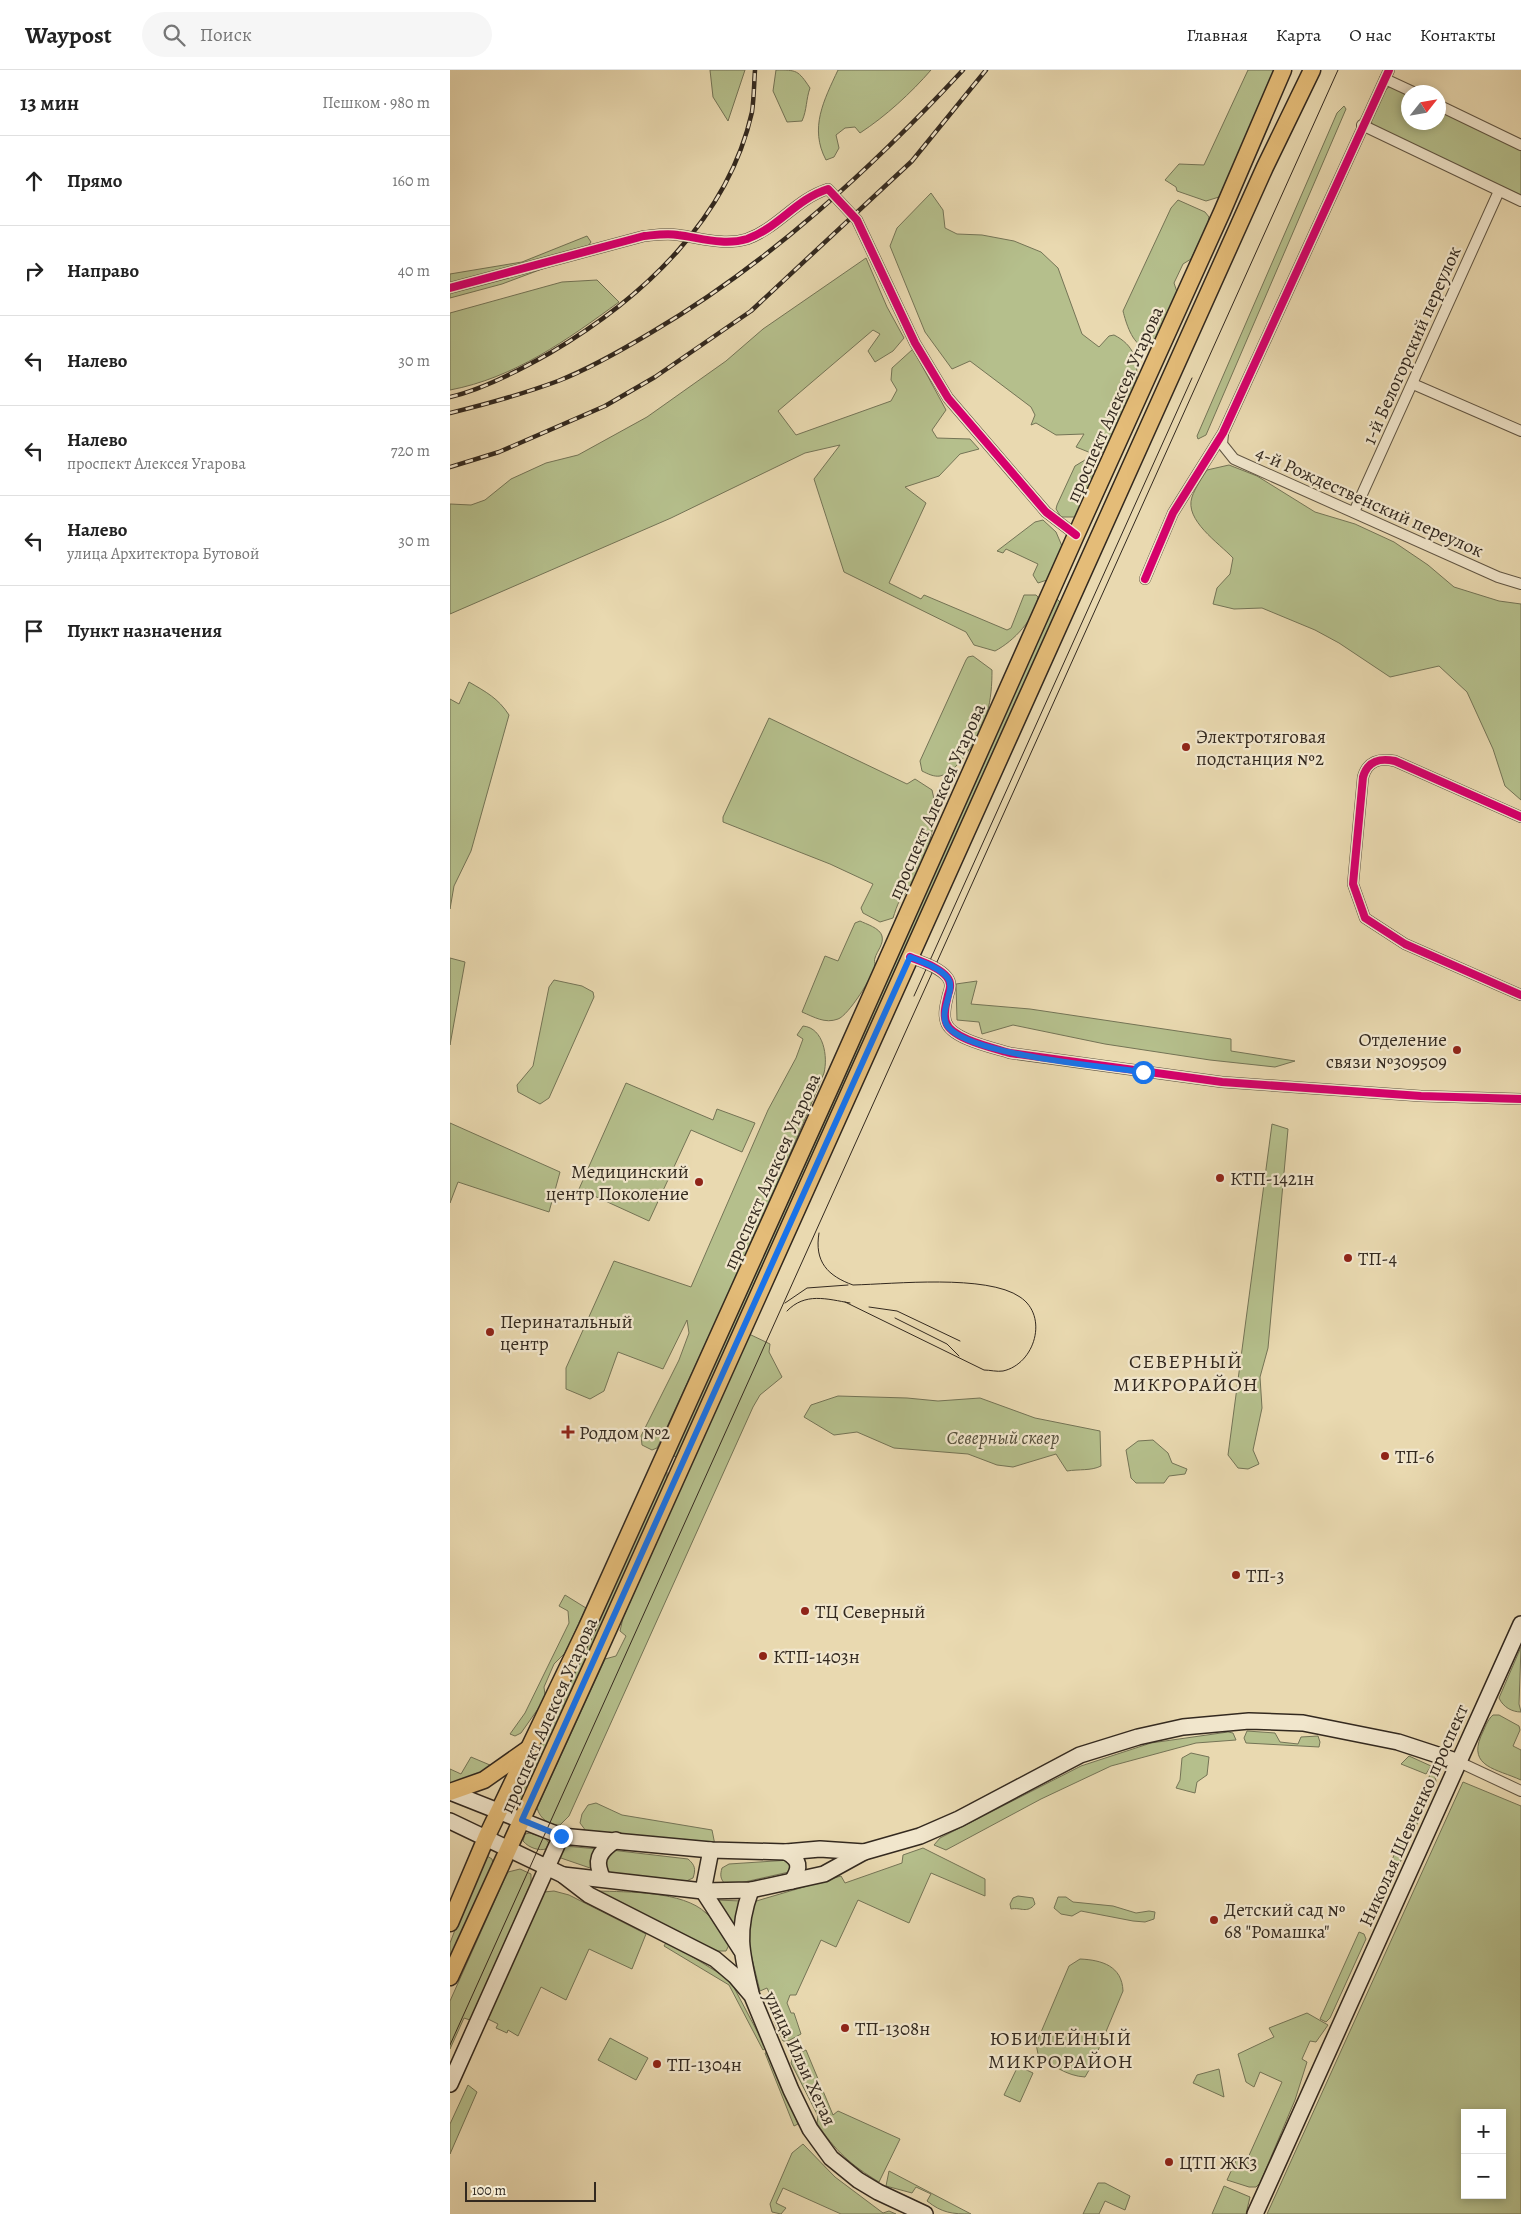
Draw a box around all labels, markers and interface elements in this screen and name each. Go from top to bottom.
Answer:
search box [142,12,492,57]
text: Waypost [25,19,112,51]
icon: search [160,21,188,49]
text: Поиск [200,22,252,48]
text: Главная [1187,23,1248,47]
text: Карта [1276,23,1321,47]
text: О нас [1349,23,1392,47]
text: Контакты [1420,23,1496,47]
north arrow [1401,85,1446,130]
text: 13 мин [20,89,79,117]
text: Пешком · 980 m [322,92,430,114]
icon: ahead [20,167,48,195]
text: Прямо [67,168,122,194]
text: 160 m [392,170,430,192]
street label: 1-й Белогорский переулок [1356,242,1468,449]
icon: right [20,257,48,285]
text: Направо [67,258,139,284]
text: 40 m [398,260,430,282]
street label: проспект Алексея Угарова [1060,302,1170,507]
icon: left [20,347,48,375]
text: Налево [67,348,127,374]
text: 30 m [398,350,430,372]
text: Налево [67,427,127,453]
icon: left [20,437,48,465]
text: 720 m [391,440,430,462]
street label: 4-й Рождественский переулок [1251,440,1488,564]
text: проспект Алексея Угарова [67,453,246,475]
text: Налево [67,517,127,543]
icon: left [20,527,48,555]
text: 30 m [398,530,430,552]
text: улица Архитектора Бутовой [67,543,259,565]
icon: arrive [20,617,48,645]
text: Пункт назначения [67,618,222,644]
street label: проспект Алексея Угарова [882,699,992,904]
place label: Электротяговая подстанция №2 [1196,724,1326,772]
marker: Электротяговая подстанция №2 [1180,741,1192,753]
place label: Отделение связи №309509 [1326,1027,1447,1075]
marker: Отделение связи №309509 [1451,1044,1463,1056]
route start [1132,1061,1155,1084]
street label: проспект Алексея Угарова [717,1069,827,1274]
place label: Медицинский центр Поколение [546,1159,689,1207]
place label: КТП-1421н [1230,1166,1314,1192]
marker: КТП-1421н [1214,1172,1226,1184]
marker: Медицинский центр Поколение [693,1176,705,1188]
place label: ТП-4 [1358,1246,1398,1272]
marker: ТП-4 [1342,1252,1354,1264]
place label: Перинатальный центр [500,1309,633,1357]
marker: Перинатальный центр [484,1326,496,1338]
district label: СЕВЕРНЫЙ МИКРОРАЙОН [1113,1348,1259,1398]
place label: Роддом №2 [579,1420,670,1446]
marker: Роддом №2 [561,1425,575,1439]
park label: Северный сквер [947,1425,1060,1451]
place label: ТП-6 [1395,1444,1435,1470]
marker: ТП-6 [1379,1450,1391,1462]
place label: ТП-3 [1246,1563,1284,1589]
marker: ТП-3 [1230,1569,1242,1581]
place label: ТЦ Северный [815,1599,925,1625]
marker: ТЦ Северный [799,1605,811,1617]
street label: проспект Алексея Угарова [494,1613,604,1818]
place label: КТП-1403н [773,1644,860,1670]
marker: КТП-1403н [757,1650,769,1662]
street label: Николая Шевченко проспект [1353,1699,1475,1931]
route end [550,1825,573,1848]
place label: Детский сад № 68 "Ромашка" [1224,1897,1345,1945]
marker: Детский сад № 68 "Ромашка" [1208,1914,1220,1926]
street label: улица Ильи Хегая [757,1986,843,2130]
place label: ТП-1308н [855,2016,930,2042]
marker: ТП-1308н [839,2022,851,2034]
district label: ЮБИЛЕЙНЫЙ МИКРОРАЙОН [988,2025,1134,2075]
place label: ТП-1304н [667,2052,742,2078]
marker: ТП-1304н [651,2058,663,2070]
map controls [1461,2109,1506,2199]
button: + [1461,2109,1506,2154]
place label: ЦТП ЖК3 [1179,2150,1257,2176]
button: − [1461,2154,1506,2199]
marker: ЦТП ЖК3 [1163,2156,1175,2168]
scale bar [465,2179,596,2202]
text: 100 m [472,2181,506,2200]

